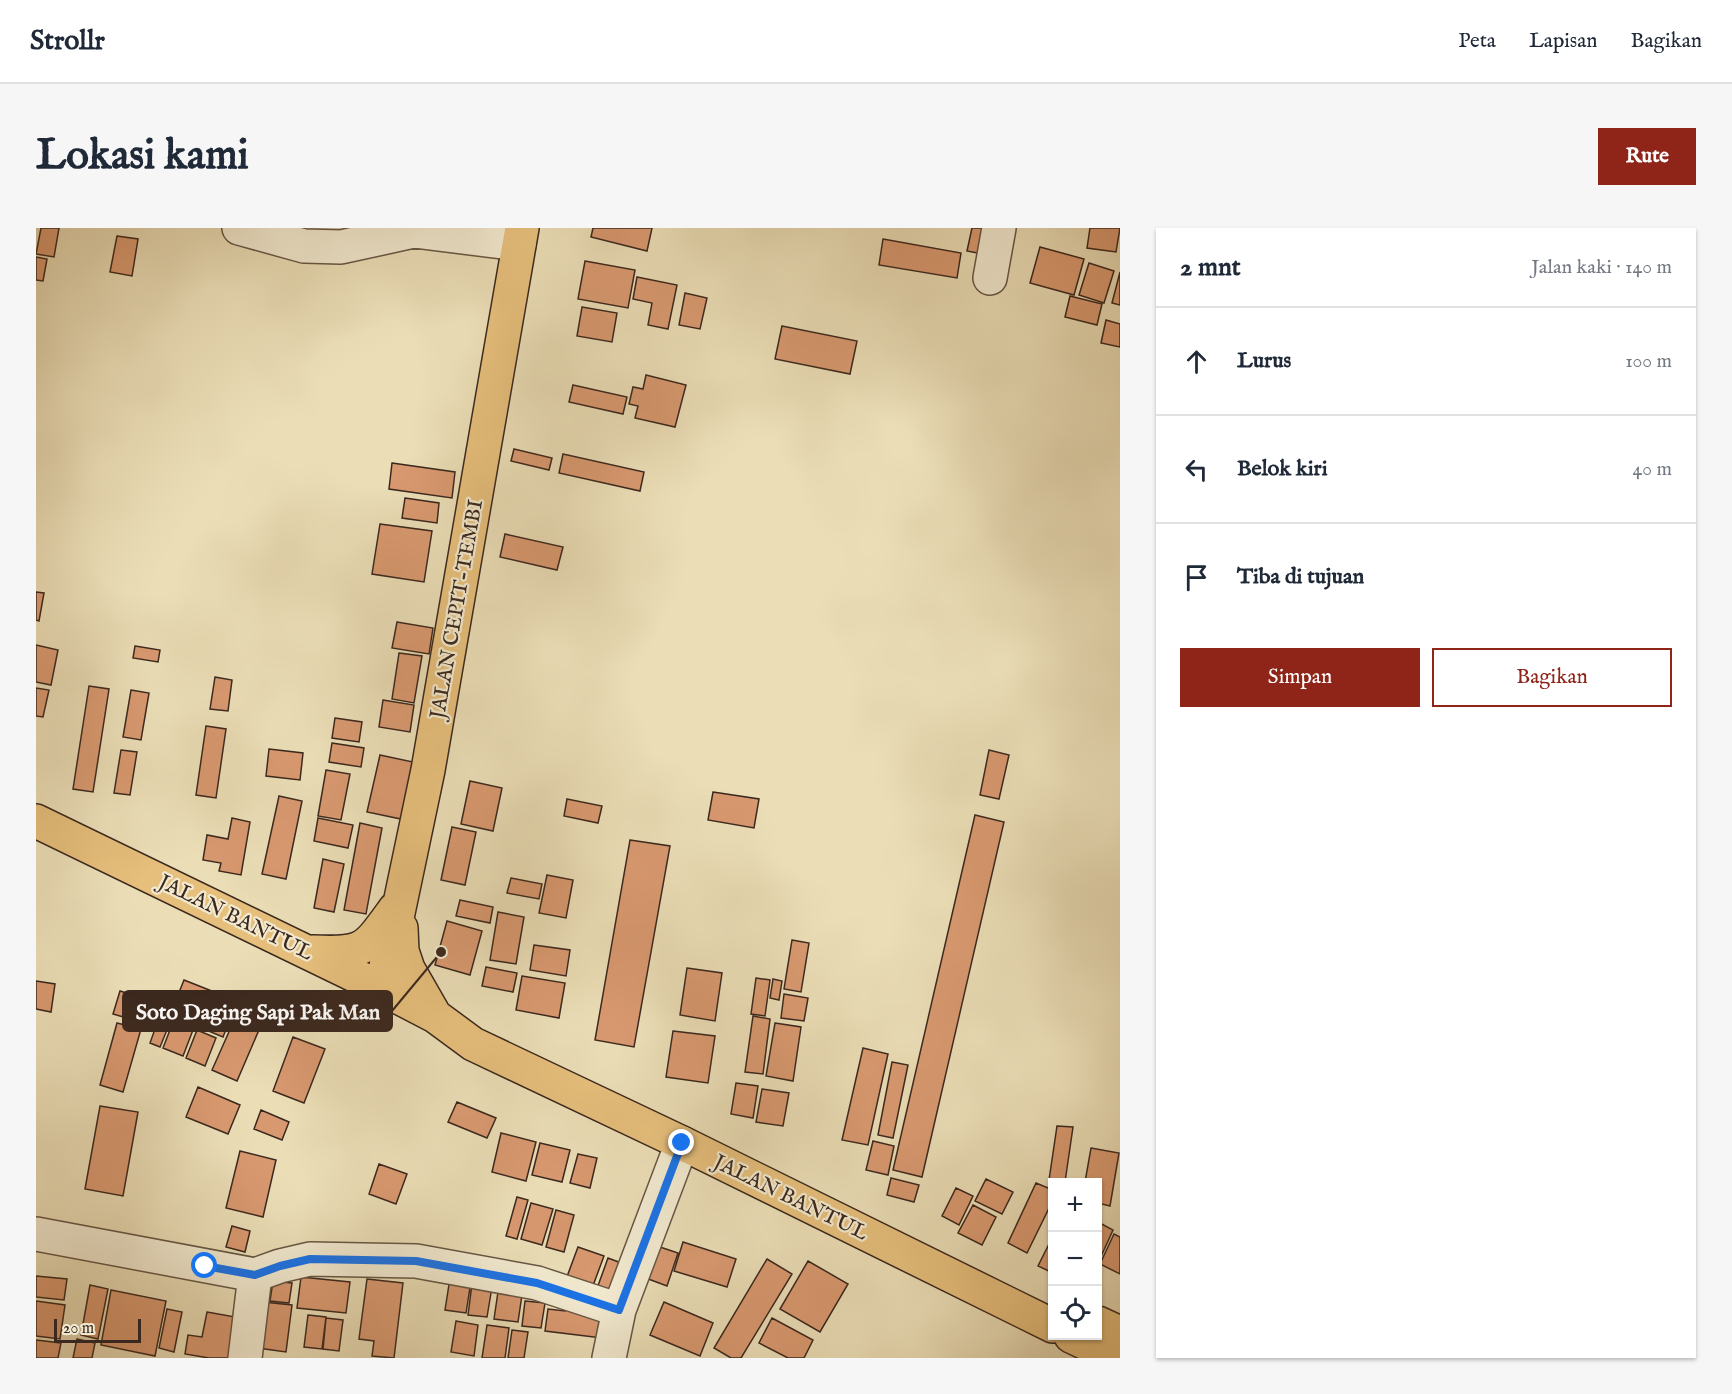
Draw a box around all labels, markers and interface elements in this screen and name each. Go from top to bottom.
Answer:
text: Strollr [30,24,105,59]
text: Peta [1458,28,1496,55]
text: Lapisan [1529,28,1598,55]
text: Bagikan [1631,28,1702,55]
button: Rute [1598,128,1696,185]
text: Lokasi kami [36,130,249,183]
text: 2 mnt [1180,251,1241,284]
text: Jalan kaki · 140 m [1531,255,1672,280]
icon: ahead [1180,345,1213,378]
text: Lurus [1237,347,1291,375]
text: 100 m [1625,349,1672,374]
icon: left [1180,453,1213,486]
text: Belok kiri [1237,455,1328,483]
text: 40 m [1633,457,1672,482]
street label: JALAN CEPIT-TEMBI [425,497,490,723]
icon: arrive [1180,561,1213,594]
text: Tiba di tujuan [1237,563,1364,591]
button: Simpan [1180,648,1420,707]
button: Bagikan [1432,648,1672,707]
street label: JALAN BANTUL [152,868,317,967]
callout: Soto Daging Sapi Pak Man [123,991,392,1031]
text: Soto Daging Sapi Pak Man [136,999,381,1027]
route end [668,1129,694,1155]
street label: JALAN BANTUL [707,1148,872,1247]
map controls [1048,1178,1102,1340]
button: + [1048,1178,1102,1232]
button: − [1048,1232,1102,1286]
route start [191,1252,217,1278]
button: locate [1048,1286,1102,1340]
scale bar [54,1316,141,1344]
text: 20 m [63,1319,94,1339]

